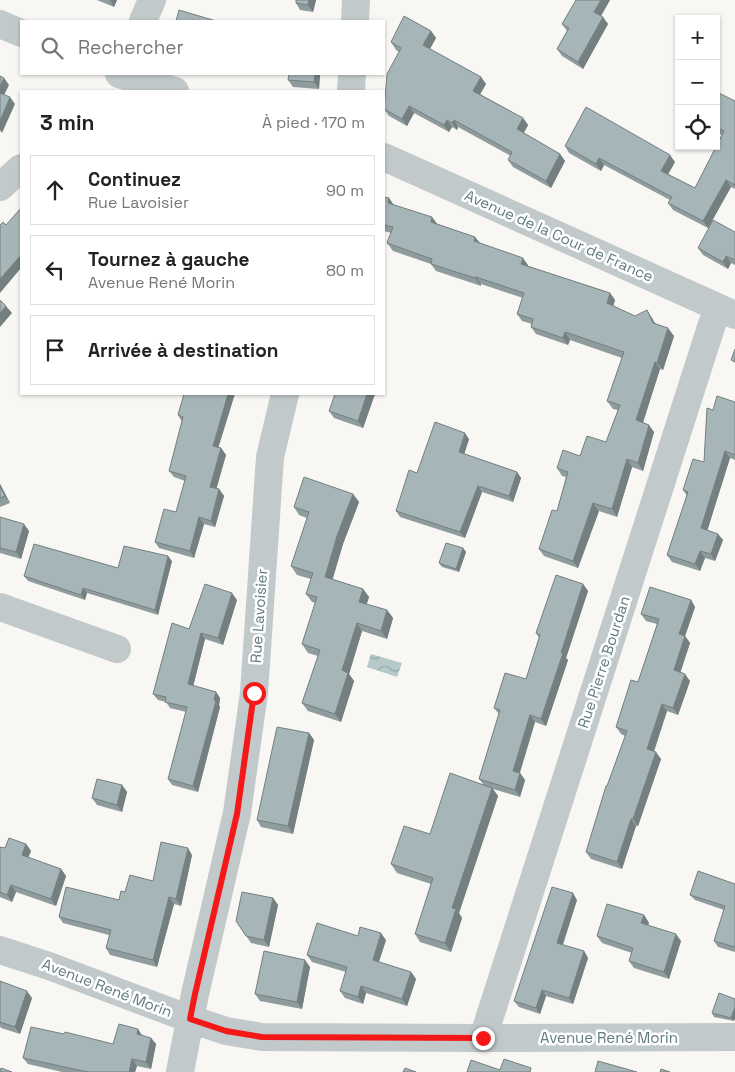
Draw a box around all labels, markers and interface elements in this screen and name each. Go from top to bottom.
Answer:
map controls [675,15,720,150]
button: + [675,15,720,60]
search box [20,20,385,75]
icon: search [38,34,66,62]
text: Rechercher [78,35,184,60]
button: − [675,60,720,105]
button: locate [675,105,720,150]
text: 3 min [40,109,95,136]
text: À pied · 170 m [262,112,365,133]
text: Continuez [88,167,181,192]
icon: ahead [41,176,69,204]
text: 90 m [326,180,364,201]
street label: Avenue de la Cour de France [462,185,657,286]
text: Rue Lavoisier [88,192,189,213]
text: Tournez à gauche [88,247,250,272]
icon: left [41,256,69,284]
text: 80 m [326,260,364,281]
text: Avenue René Morin [88,272,235,293]
icon: arrive [41,336,69,364]
text: Arrivée à destination [88,338,278,363]
street label: Rue Lavoisier [246,568,271,664]
street label: Rue Pierre Bourdan [573,593,634,730]
route start [243,682,266,705]
street label: Avenue René Morin [39,954,175,1021]
route end [472,1027,495,1050]
street label: Avenue René Morin [540,1028,678,1047]

